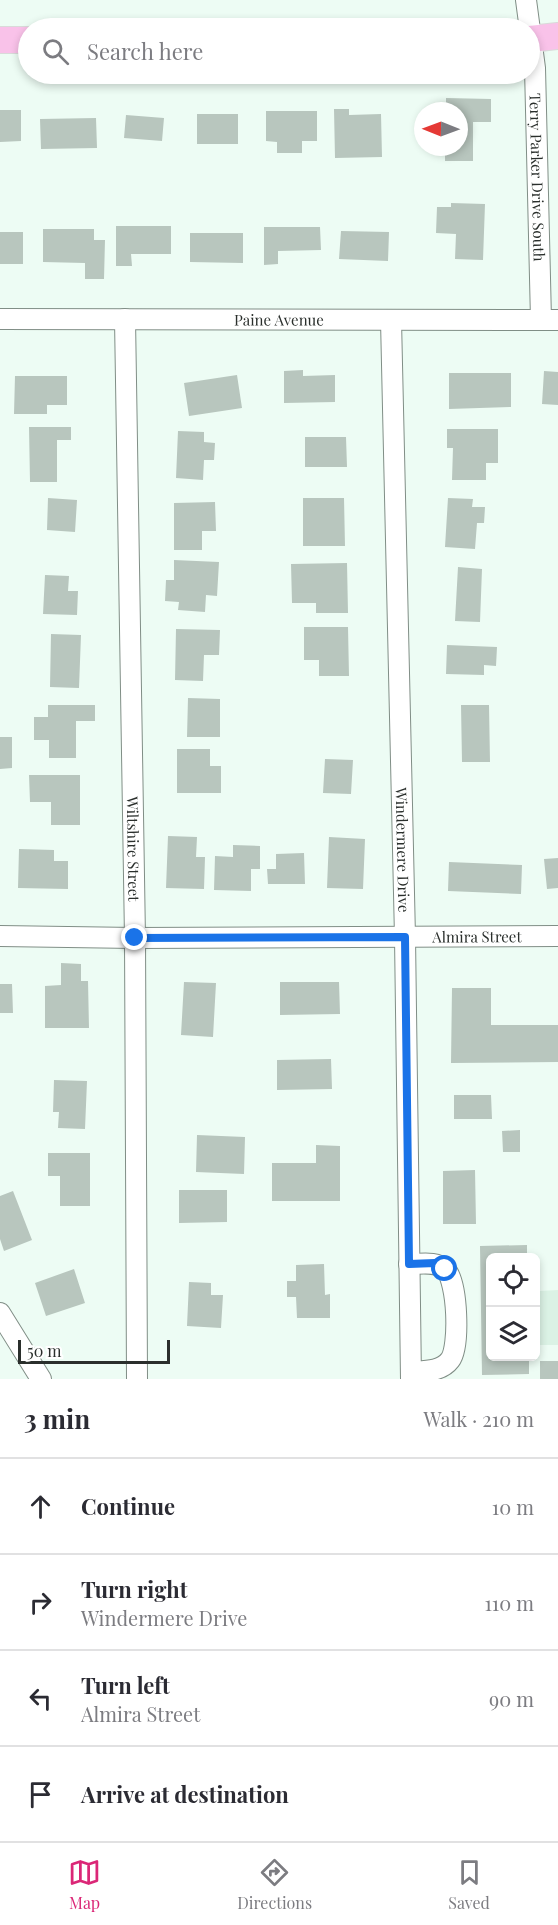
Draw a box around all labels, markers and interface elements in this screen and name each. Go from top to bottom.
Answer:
search box [18,18,540,84]
icon: search [39,35,72,68]
text: Search here [87,36,203,66]
street label: Terry Parker Drive South [526,93,550,262]
north arrow [414,102,468,156]
street label: Paine Avenue [234,309,324,330]
street label: Windermere Drive [392,786,414,913]
street label: Wiltshire Street [123,795,144,902]
route end [121,924,147,950]
street label: Almira Street [431,926,522,947]
map controls [486,1253,540,1361]
button: locate [486,1253,540,1307]
route start [431,1255,457,1281]
button: layers [486,1307,540,1361]
scale bar [18,1337,170,1364]
text: 50 m [27,1340,61,1361]
text: 3 min [24,1401,90,1436]
text: Walk · 210 m [424,1405,534,1432]
icon: ahead [24,1490,57,1523]
text: Continue [81,1491,175,1521]
text: 10 m [492,1493,534,1520]
text: Turn right [81,1574,187,1604]
icon: right [24,1586,57,1619]
text: 110 m [484,1589,534,1616]
text: Windermere Drive [81,1604,247,1631]
text: Turn left [81,1670,170,1700]
icon: left [24,1682,57,1715]
text: 90 m [489,1685,534,1712]
text: Almira Street [81,1700,200,1727]
icon: arrive [24,1778,57,1811]
text: Arrive at destination [81,1779,289,1809]
tab: Map [68,1856,101,1913]
tab: Directions [237,1856,312,1913]
tab: Saved [448,1856,490,1913]

